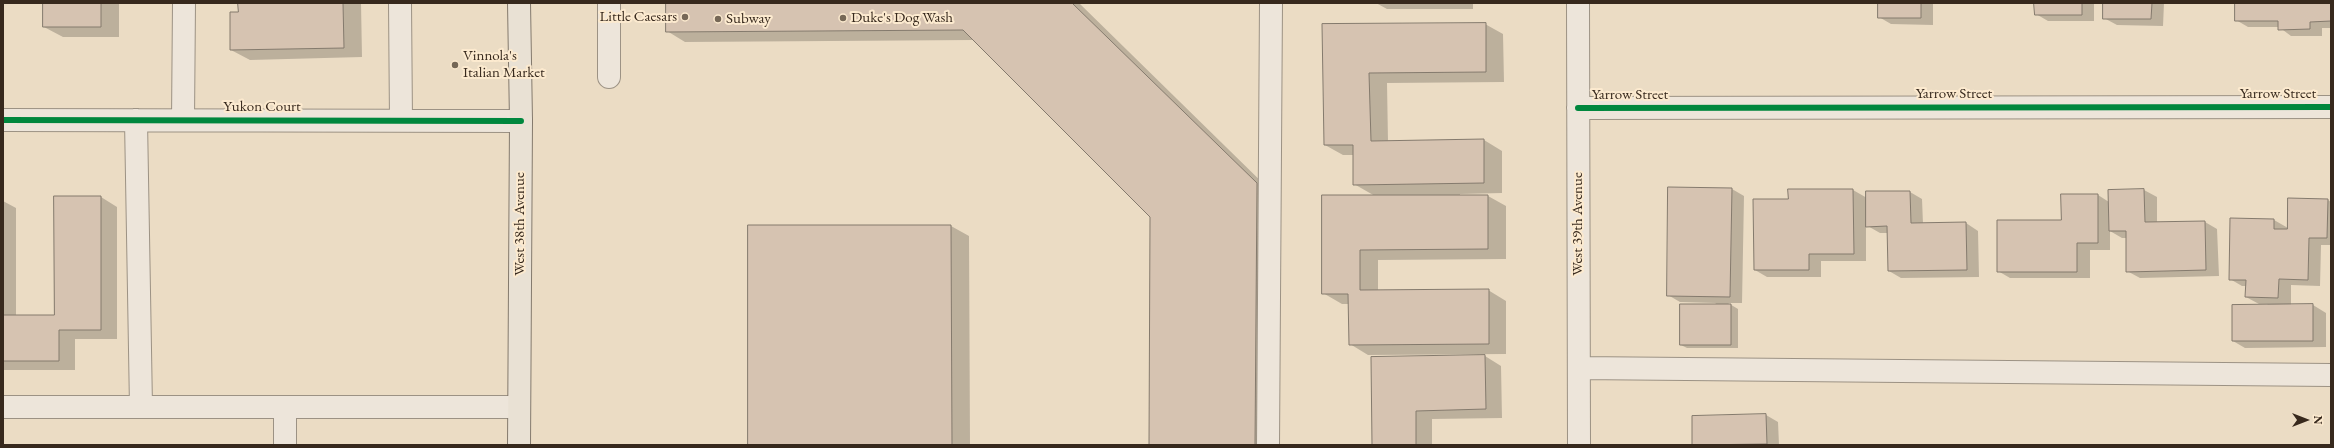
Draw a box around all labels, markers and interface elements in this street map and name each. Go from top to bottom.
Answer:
place label: Little Caesars [600,8,677,26]
place label: Duke's Dog Wash [851,9,953,27]
place label: Subway [726,10,771,28]
marker: Little Caesars [680,12,690,22]
marker: Duke's Dog Wash [838,13,848,23]
marker: Subway [713,14,723,24]
place label: Vinnola's Italian Market [463,47,545,82]
marker: Vinnola's Italian Market [450,60,460,70]
street label: Yarrow Street [1916,85,1992,103]
street label: Yarrow Street [2240,85,2316,103]
street label: Yarrow Street [1592,86,1668,104]
street label: Yukon Court [223,98,301,116]
street label: West 38th Avenue [511,172,529,276]
street label: West 39th Avenue [1569,172,1587,276]
north arrow [2286,400,2326,440]
text: N [2311,416,2325,424]

